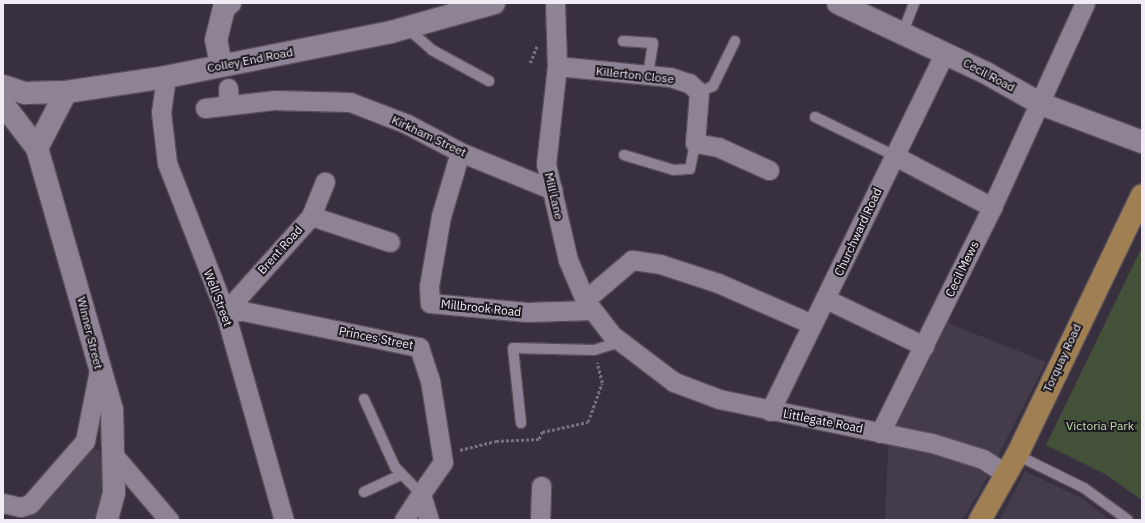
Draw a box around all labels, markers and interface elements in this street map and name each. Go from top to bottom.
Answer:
street label: Colley End Road [206,45,294,75]
street label: Cecil Road [961,55,1017,95]
street label: Killerton Close [595,64,675,86]
street label: Kirkham Street [389,112,469,160]
street label: Mill Lane [542,171,566,221]
street label: Churchward Road [831,186,885,278]
street label: Brent Road [255,223,305,277]
street label: Cecil Mews [942,239,982,299]
street label: Well Street [201,268,235,328]
street label: Winner Street [74,295,106,371]
street label: Millbrook Road [440,297,522,319]
street label: Torquay Road [1040,322,1084,394]
street label: Princes Street [338,324,414,352]
street label: Littlegate Road [782,406,864,436]
park label: Victoria Park [1066,419,1134,433]

